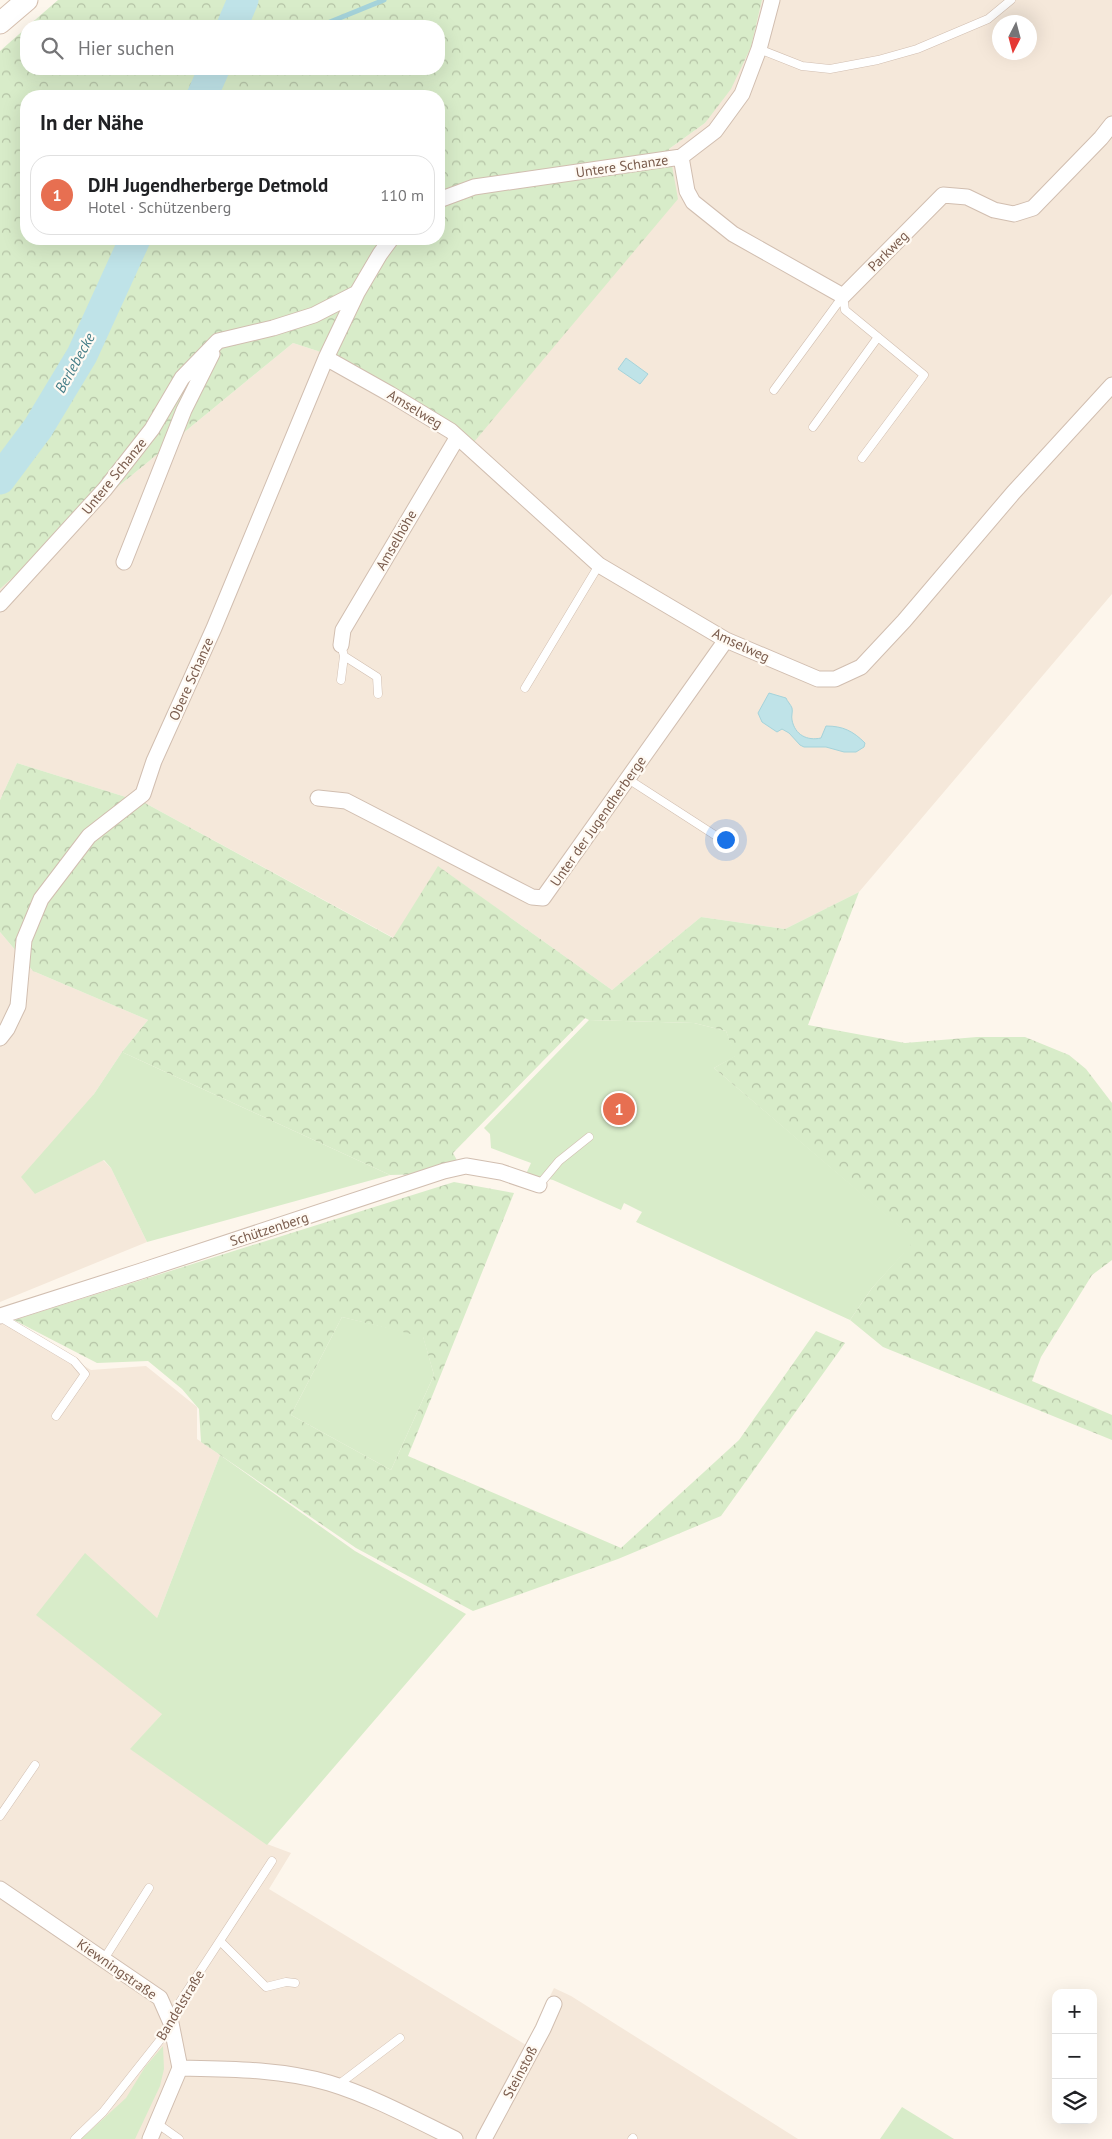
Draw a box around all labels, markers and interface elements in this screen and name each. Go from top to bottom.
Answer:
north arrow [992,15,1037,60]
search box [20,20,445,75]
icon: search [38,34,66,62]
text: Hier suchen [78,36,174,60]
text: In der Nähe [40,109,144,136]
street label: Untere Schanze [575,151,669,181]
text: DJH Jugendherberge Detmold [88,173,328,197]
text: 1 [52,185,62,205]
text: 110 m [381,185,424,205]
text: Hotel · Schützenberg [88,197,231,217]
street label: Parkweg [864,227,912,275]
water label: Berlebecke [50,329,99,396]
street label: Amselweg [384,386,446,432]
street label: Untere Schanze [78,434,150,518]
street label: Amselhöhe [372,507,420,573]
street label: Amselweg [709,624,773,666]
street label: Obere Schanze [165,635,217,723]
street label: Unter der Jugendherberge [546,752,650,890]
your location [713,827,739,853]
pin: 1 [603,1090,635,1128]
street label: Schützenberg [227,1208,311,1250]
street label: Kiewningstraße [73,1935,161,2003]
street label: Bandelstraße [152,1966,208,2044]
map controls [1052,1989,1097,2124]
button: + [1052,1989,1097,2034]
button: − [1052,2034,1097,2079]
street label: Steinstoß [499,2043,541,2101]
button: layers [1052,2079,1097,2124]

